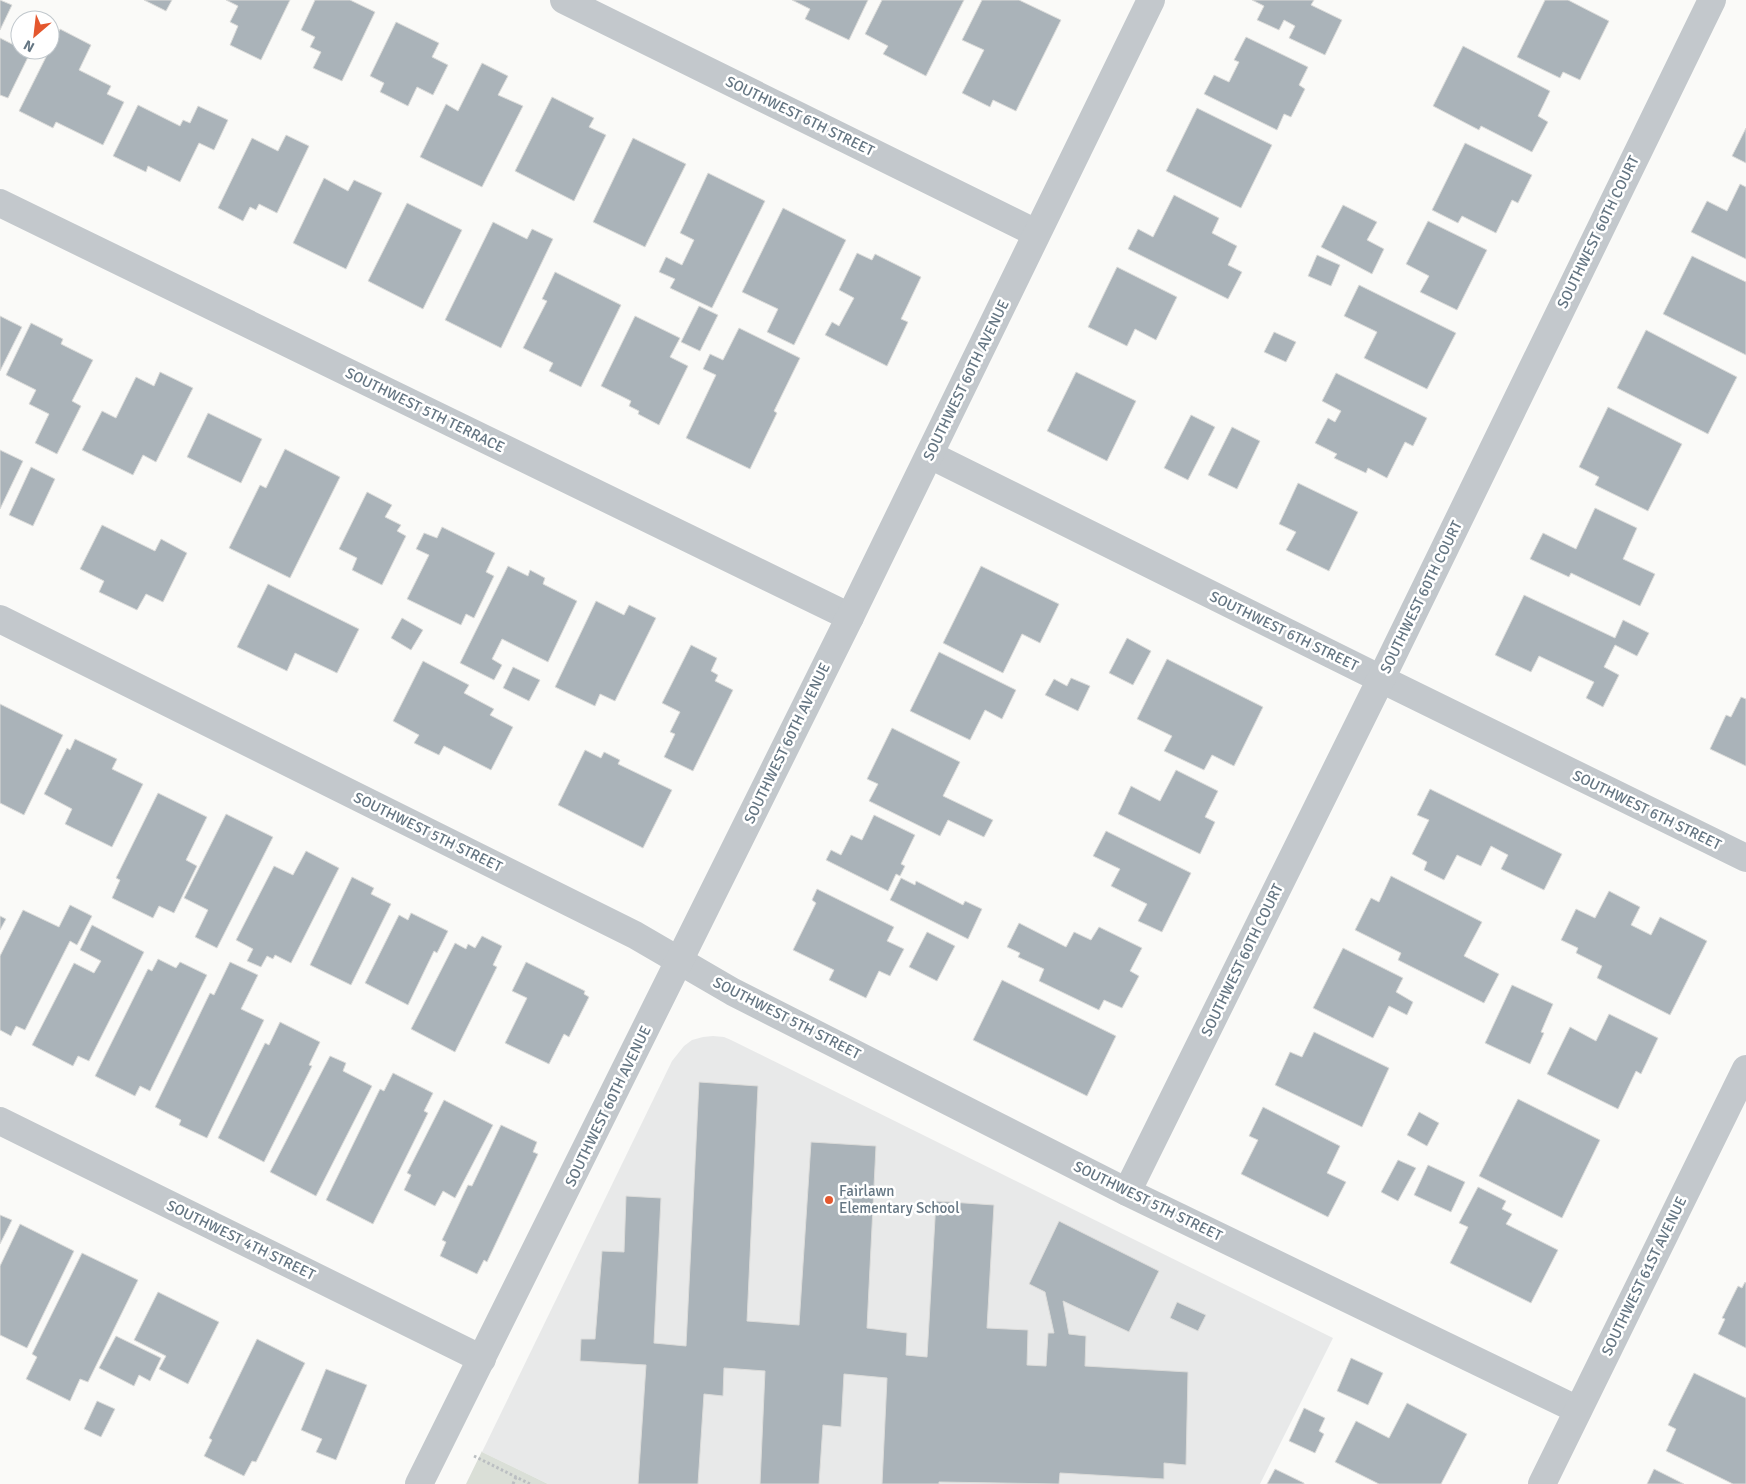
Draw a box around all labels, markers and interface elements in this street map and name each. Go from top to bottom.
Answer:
north arrow [10,10,60,60]
text: N [21,36,37,56]
street label: SOUTHWEST 6TH STREET [723,72,878,160]
street label: SOUTHWEST 60TH COURT [1553,152,1643,311]
street label: SOUTHWEST 60TH AVENUE [919,297,1013,463]
street label: SOUTHWEST 5TH TERRACE [342,364,508,456]
street label: SOUTHWEST 60TH COURT [1376,517,1466,676]
street label: SOUTHWEST 6TH STREET [1207,587,1362,675]
street label: SOUTHWEST 60TH AVENUE [740,660,834,826]
street label: SOUTHWEST 6TH STREET [1570,766,1725,854]
street label: SOUTHWEST 5TH STREET [351,788,506,876]
street label: SOUTHWEST 60TH COURT [1197,880,1287,1039]
street label: SOUTHWEST 5TH STREET [710,973,864,1063]
street label: SOUTHWEST 60TH AVENUE [561,1023,655,1189]
street label: SOUTHWEST 5TH STREET [1071,1157,1226,1245]
place label: Fairlawn Elementary School [839,1182,960,1217]
marker: Fairlawn Elementary School [823,1194,835,1206]
street label: SOUTHWEST 61ST AVENUE [1598,1194,1690,1358]
street label: SOUTHWEST 4TH STREET [164,1196,319,1284]

